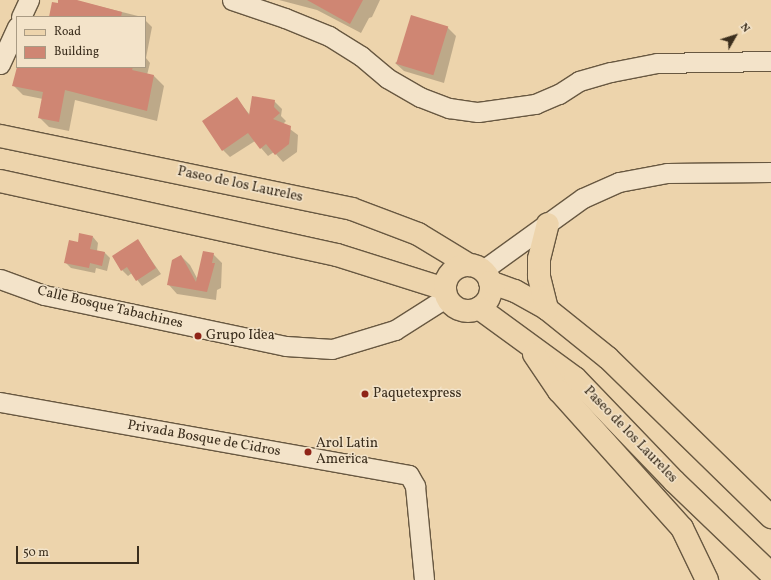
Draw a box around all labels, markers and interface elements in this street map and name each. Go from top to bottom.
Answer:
legend [16,16,146,68]
north arrow [715,16,755,56]
text: N [736,20,753,36]
text: Road [54,24,81,40]
text: Building [54,44,99,60]
street label: Paseo de los Laureles [176,164,304,206]
street label: Calle Bosque Tabachines [35,283,185,333]
place label: Grupo Idea [206,328,275,344]
marker: Grupo Idea [193,331,203,341]
street label: Paseo de los Laureles [580,383,680,487]
place label: Paquetexpress [373,386,461,402]
marker: Paquetexpress [360,389,370,399]
street label: Privada Bosque de Cidros [126,417,282,461]
place label: Arol Latin America [316,436,378,468]
marker: Arol Latin America [303,447,313,457]
scale bar [18,538,141,564]
text: 50 m [23,545,49,561]

